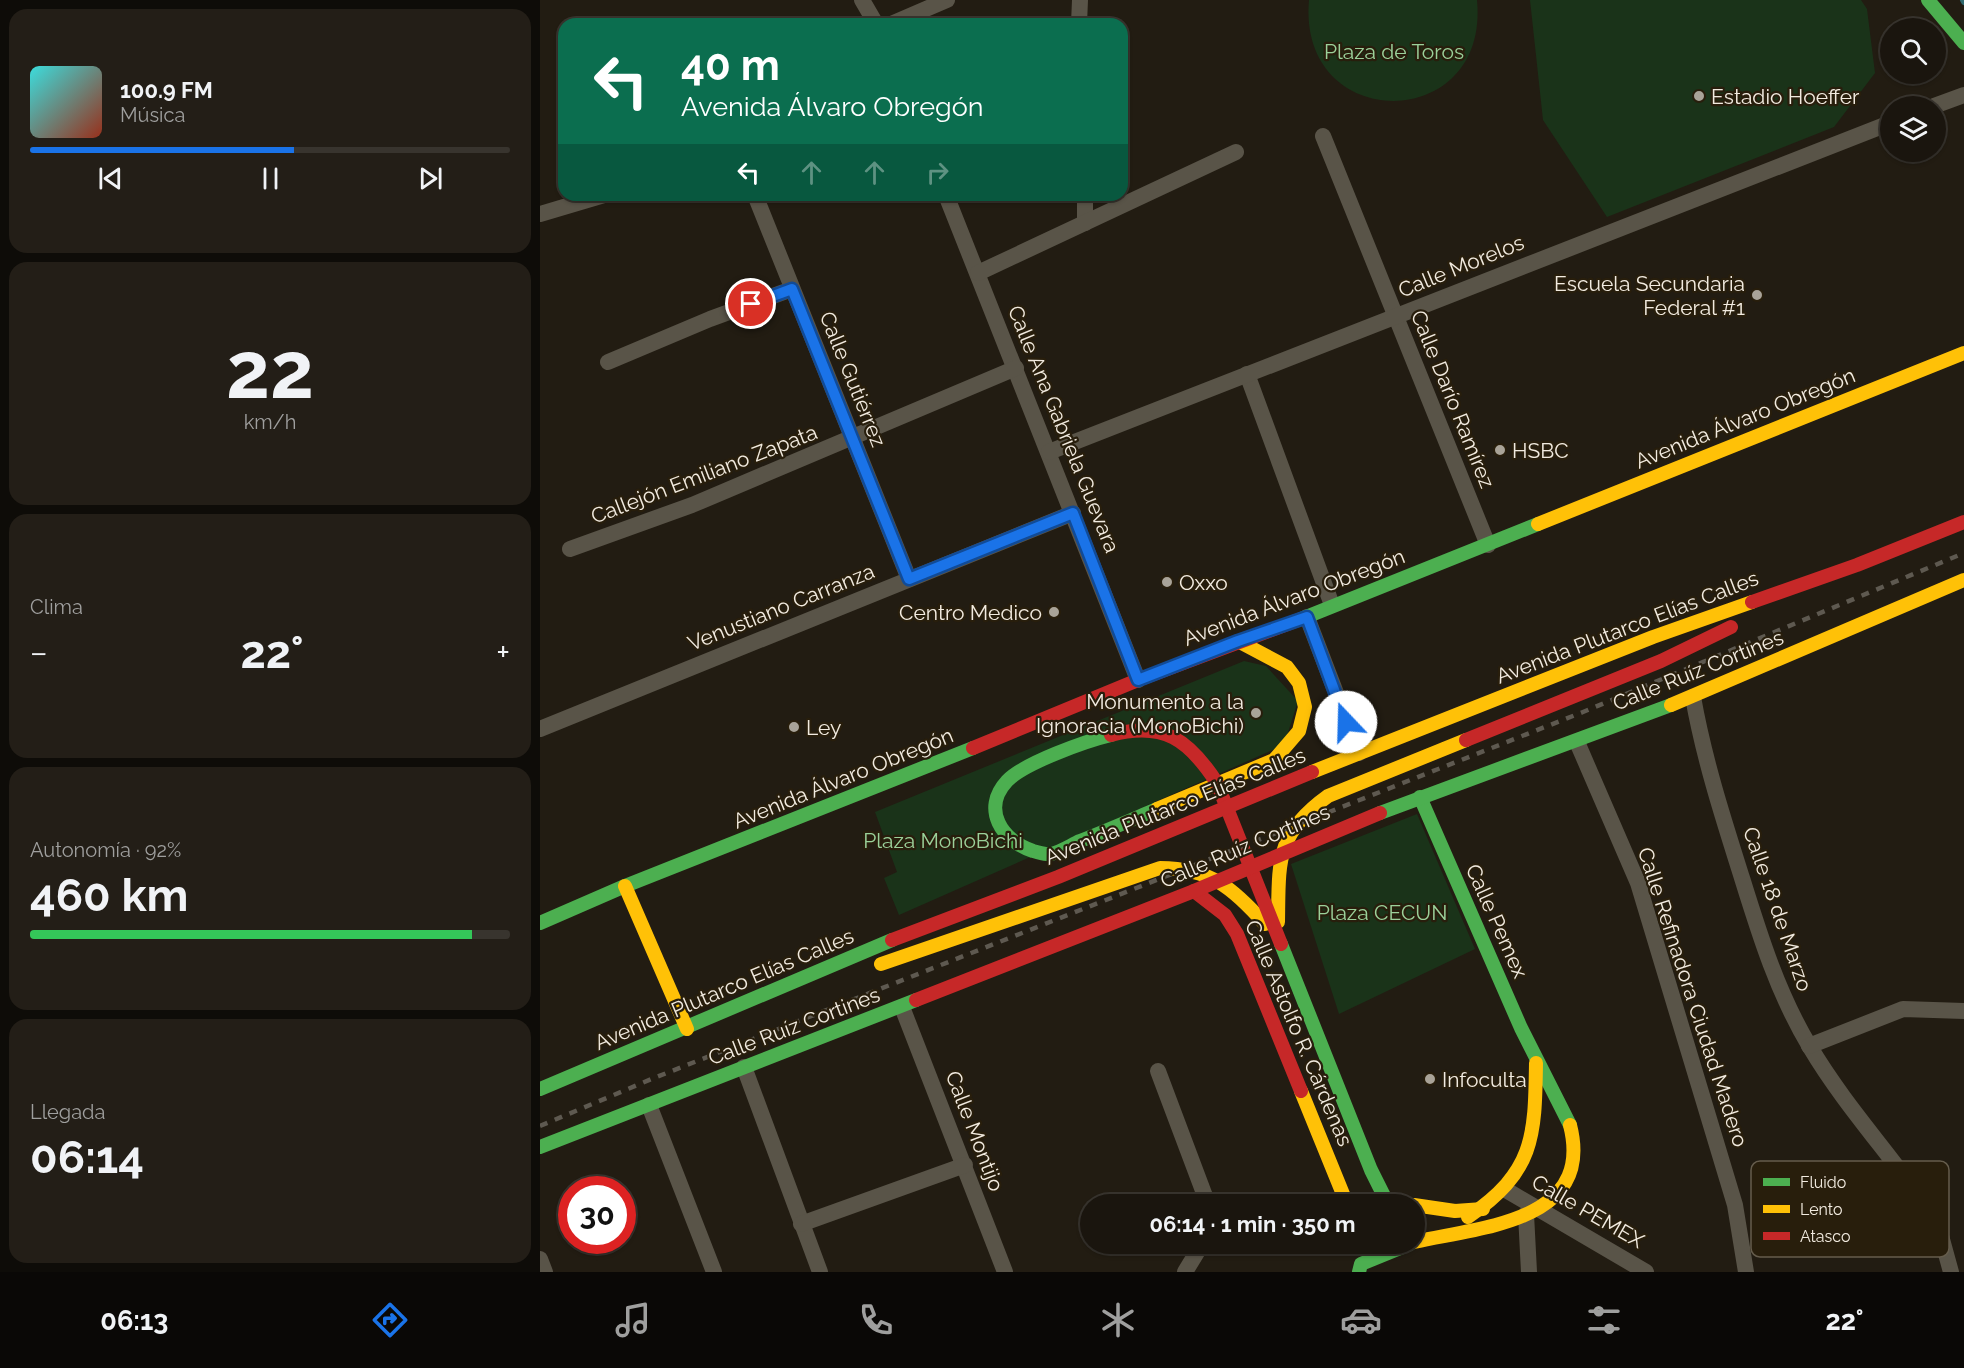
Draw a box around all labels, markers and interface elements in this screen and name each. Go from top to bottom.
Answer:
map controls [1880,18,1946,162]
button: search [1880,18,1946,84]
park label: Plaza de Toros [1324,39,1464,64]
text: 40 m [681,41,780,90]
icon: left [582,42,660,120]
text: 100.9 FM [120,77,213,103]
place label: Estadio Hoeffer [1711,84,1860,109]
marker: Estadio Hoeffer [1692,89,1706,103]
text: Avenida Álvaro Obregón [681,91,984,122]
button: layers [1880,96,1946,162]
text: Música [120,103,185,127]
icon: left [732,156,765,189]
icon: ahead [795,156,828,189]
icon: ahead [858,156,891,189]
icon: right [921,156,954,189]
icon: previous [94,162,127,195]
icon: pause [254,162,287,195]
icon: next [414,162,447,195]
street label: Calle Morelos [1394,229,1528,303]
place label: Escuela Secundaria Federal #1 [1554,271,1745,320]
pin [725,278,776,329]
icon: arrive [734,287,767,320]
marker: Escuela Secundaria Federal #1 [1750,288,1764,302]
street label: Calle Ana Gabriela Guevara [1003,302,1125,556]
street label: Calle Darío Ramírez [1406,306,1500,492]
street label: Calle Gutiérrez [815,308,891,450]
text: 22 [226,325,314,416]
street label: Avenida Álvaro Obregón [1631,362,1859,474]
text: km/h [244,410,296,434]
street label: Callejón Emiliano Zapata [587,419,821,529]
place label: HSBC [1512,438,1569,463]
marker: HSBC [1493,443,1507,457]
street label: Avenida Álvaro Obregón [1180,543,1408,651]
street label: Venustiano Carranza [684,558,878,656]
street label: Avenida Plutarco Elías Calles [1492,565,1762,689]
place label: Oxxo [1179,570,1228,595]
marker: Oxxo [1160,575,1174,589]
text: Clima [30,595,83,619]
place label: Centro Medico [899,600,1042,625]
marker: Centro Medico [1047,605,1061,619]
street label: Calle Ruíz Cortines [1609,624,1787,716]
text: 22° [240,626,304,679]
text: − [30,633,48,672]
text: + [496,633,510,672]
place label: Monumento a la Ignoracia (MonoBichi) [1036,689,1244,738]
position arrow [1314,690,1378,754]
marker: Monumento a la Ignoracia (MonoBichi) [1249,706,1263,720]
place label: Ley [806,715,841,740]
marker: Ley [787,720,801,734]
street label: Avenida Álvaro Obregón [729,722,957,834]
street label: Avenida Plutarco Elías Calles [1041,742,1309,870]
street label: Calle Ruíz Cortines [1156,799,1334,893]
street label: Calle 18 de Marzo [1738,824,1818,994]
park label: Plaza MonoBichi [863,828,1023,853]
text: Autonomía · 92% [30,838,181,862]
street label: Calle Refinadora Ciudad Madero [1633,844,1753,1150]
street label: Calle Pemex [1461,860,1533,982]
text: 460 km [30,869,188,922]
park label: Plaza CECUN [1317,900,1447,925]
street label: Calle Astolfo R. Cárdenas [1240,916,1358,1150]
street label: Avenida Plutarco Elías Calles [591,923,857,1055]
street label: Calle Ruíz Cortines [705,982,883,1070]
street label: Calle Montijo [941,1067,1009,1195]
place label: Infoculta [1442,1067,1527,1092]
marker: Infoculta [1423,1072,1437,1086]
text: Llegada [30,1100,105,1124]
text: 06:14 [30,1131,144,1184]
legend [1751,1161,1949,1257]
street label: Calle PEMEX [1527,1169,1649,1254]
text: Fluido [1800,1173,1846,1192]
speed limit sign: 30 [558,1176,636,1254]
text: Lento [1800,1200,1843,1219]
text: 06:14 · 1 min · 350 m [1149,1211,1356,1237]
text: Atasco [1800,1227,1851,1246]
icon: directions [369,1299,411,1341]
icon: music [612,1299,654,1341]
icon: phone [855,1299,897,1341]
icon: climate [1097,1299,1139,1341]
icon: car [1340,1299,1382,1341]
icon: filters [1583,1299,1625,1341]
text: 06:13 [100,1305,168,1336]
text: 22° [1826,1305,1864,1336]

